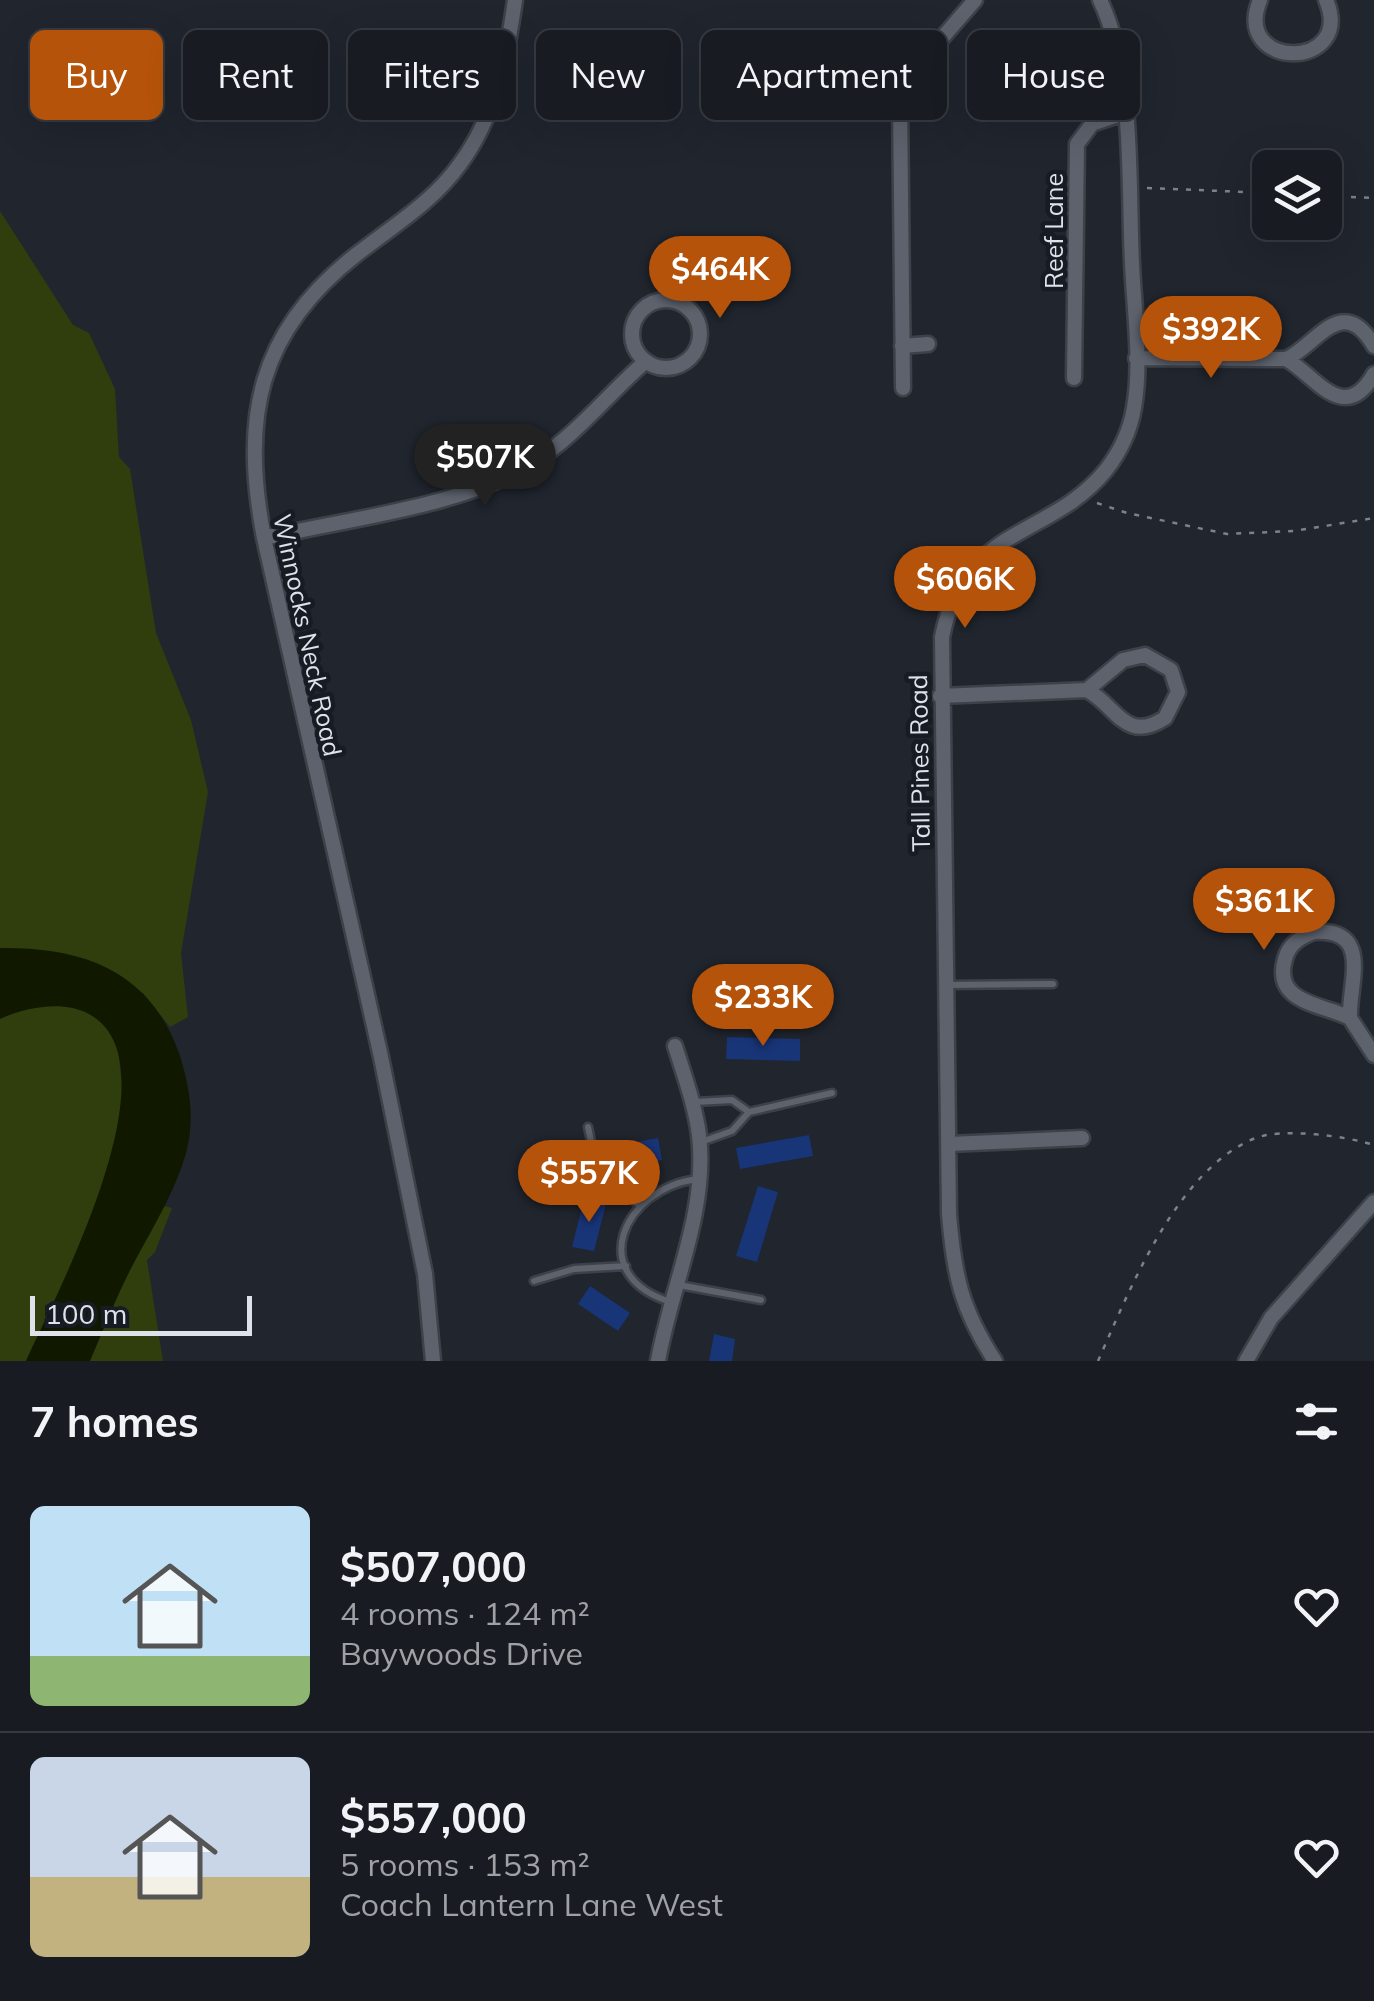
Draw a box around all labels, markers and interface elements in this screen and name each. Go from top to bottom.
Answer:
chip: Buy [30,30,163,120]
chip: Rent [183,30,328,120]
chip: Filters [348,30,516,120]
chip: New [536,30,681,120]
chip: Apartment [701,30,947,120]
chip: House [967,30,1140,120]
map controls [1252,150,1342,240]
button: layers [1252,150,1342,240]
street label: Reef Lane [1038,173,1069,289]
pin: $464K [650,236,790,321]
text: $464K [671,248,769,288]
pin: $392K [1141,296,1281,381]
text: $392K [1162,308,1260,348]
pin: $507K [415,424,555,509]
text: $507K [436,436,534,476]
street label: Winnocks Neck Road [267,511,349,759]
pin: $606K [895,546,1035,631]
text: $606K [916,558,1014,598]
street label: Tall Pines Road [902,674,936,852]
pin: $361K [1194,868,1334,953]
text: $361K [1215,880,1313,920]
pin: $233K [693,964,833,1049]
text: $233K [714,976,812,1016]
pin: $557K [519,1140,659,1225]
text: $557K [540,1152,638,1192]
scale bar [30,1291,252,1336]
text: 100 m [45,1296,127,1331]
icon: filters [1289,1394,1344,1449]
text: 7 homes [30,1395,199,1448]
text: $507,000 [340,1540,527,1593]
icon: home [110,1546,230,1666]
icon: heart [1289,1579,1344,1634]
text: 4 rooms · 124 m² [340,1593,590,1633]
text: Baywoods Drive [340,1633,583,1673]
text: $557,000 [340,1791,527,1844]
icon: home [110,1797,230,1917]
icon: heart [1289,1830,1344,1885]
text: 5 rooms · 153 m² [340,1844,590,1884]
text: Coach Lantern Lane West [340,1884,723,1924]

